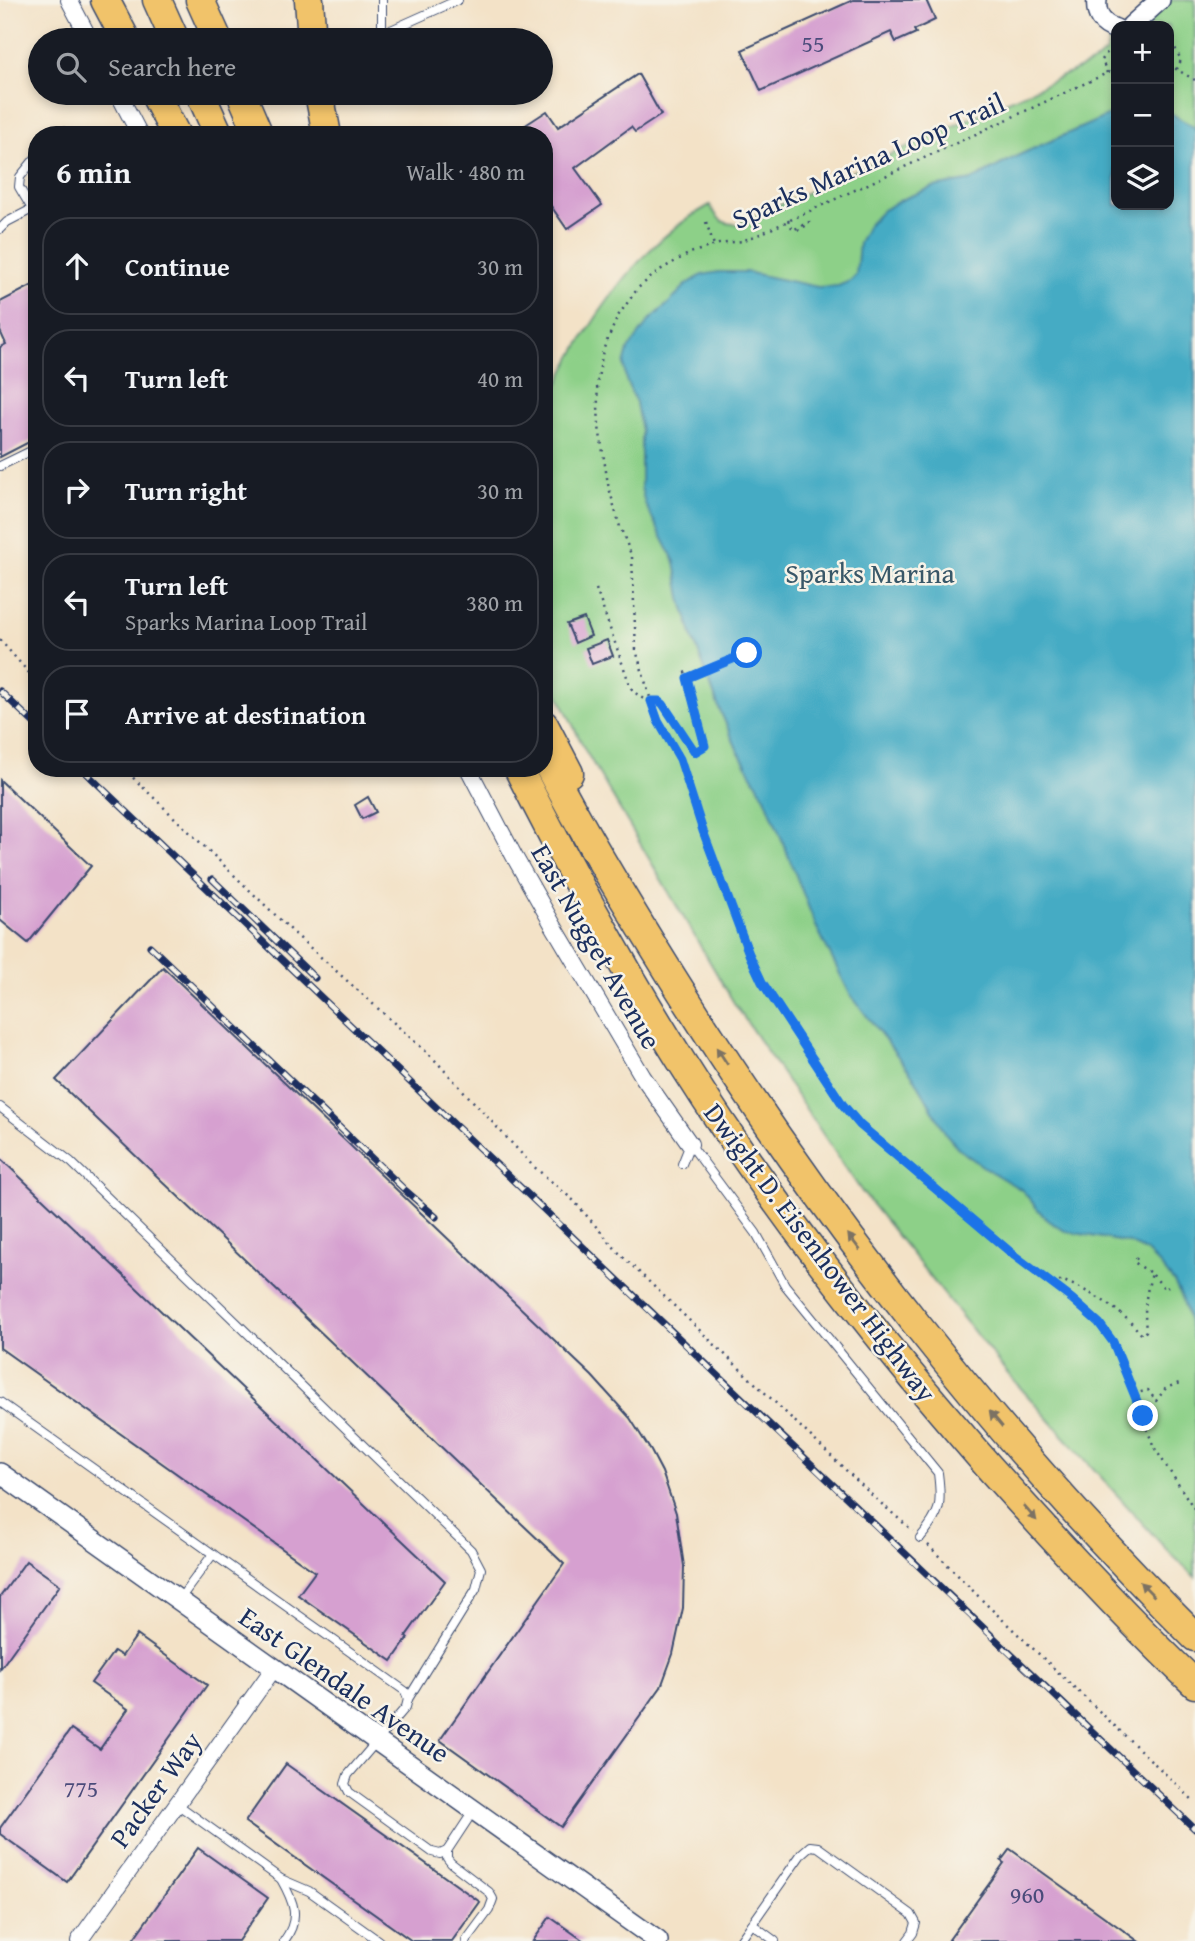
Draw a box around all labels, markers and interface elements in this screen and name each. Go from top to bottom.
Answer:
map controls [1111,21,1174,210]
button: + [1111,21,1174,84]
house number: 55 [801,26,825,61]
search box [28,28,553,105]
text: Search here [108,47,236,86]
icon: search [52,48,90,86]
street label: Sparks Marina Loop Trail [725,81,1011,239]
button: − [1111,84,1174,147]
button: layers [1111,147,1174,210]
text: 6 min [56,150,131,194]
text: Walk · 480 m [406,155,525,188]
icon: ahead [58,247,96,285]
text: Continue [125,247,230,286]
text: 30 m [477,250,523,283]
icon: left [58,359,96,397]
text: Turn left [125,359,228,398]
text: 40 m [477,362,523,395]
icon: right [58,471,96,509]
text: Turn right [125,471,247,510]
text: 30 m [477,474,523,507]
park label: Sparks Marina [785,552,956,593]
text: Turn left [125,566,228,605]
icon: left [58,583,96,621]
text: 380 m [466,586,523,619]
text: Sparks Marina Loop Trail [125,605,367,638]
route start [731,637,762,668]
icon: arrive [58,695,96,733]
text: Arrive at destination [125,695,366,734]
street label: East Nugget Avenue [521,836,673,1056]
one-way arrow [715,1047,729,1065]
street label: Dwight D. Eisenhower Highway [695,1094,947,1410]
one-way arrow [846,1233,861,1251]
route end [1127,1400,1158,1431]
one-way arrow [989,1411,1004,1428]
one-way arrow [1022,1504,1038,1522]
one-way arrow [1139,1581,1155,1598]
street label: East Glendale Avenue [231,1596,459,1772]
street label: Packer Way [99,1722,211,1856]
house number: 775 [64,1771,98,1806]
house number: 960 [1010,1877,1044,1912]

